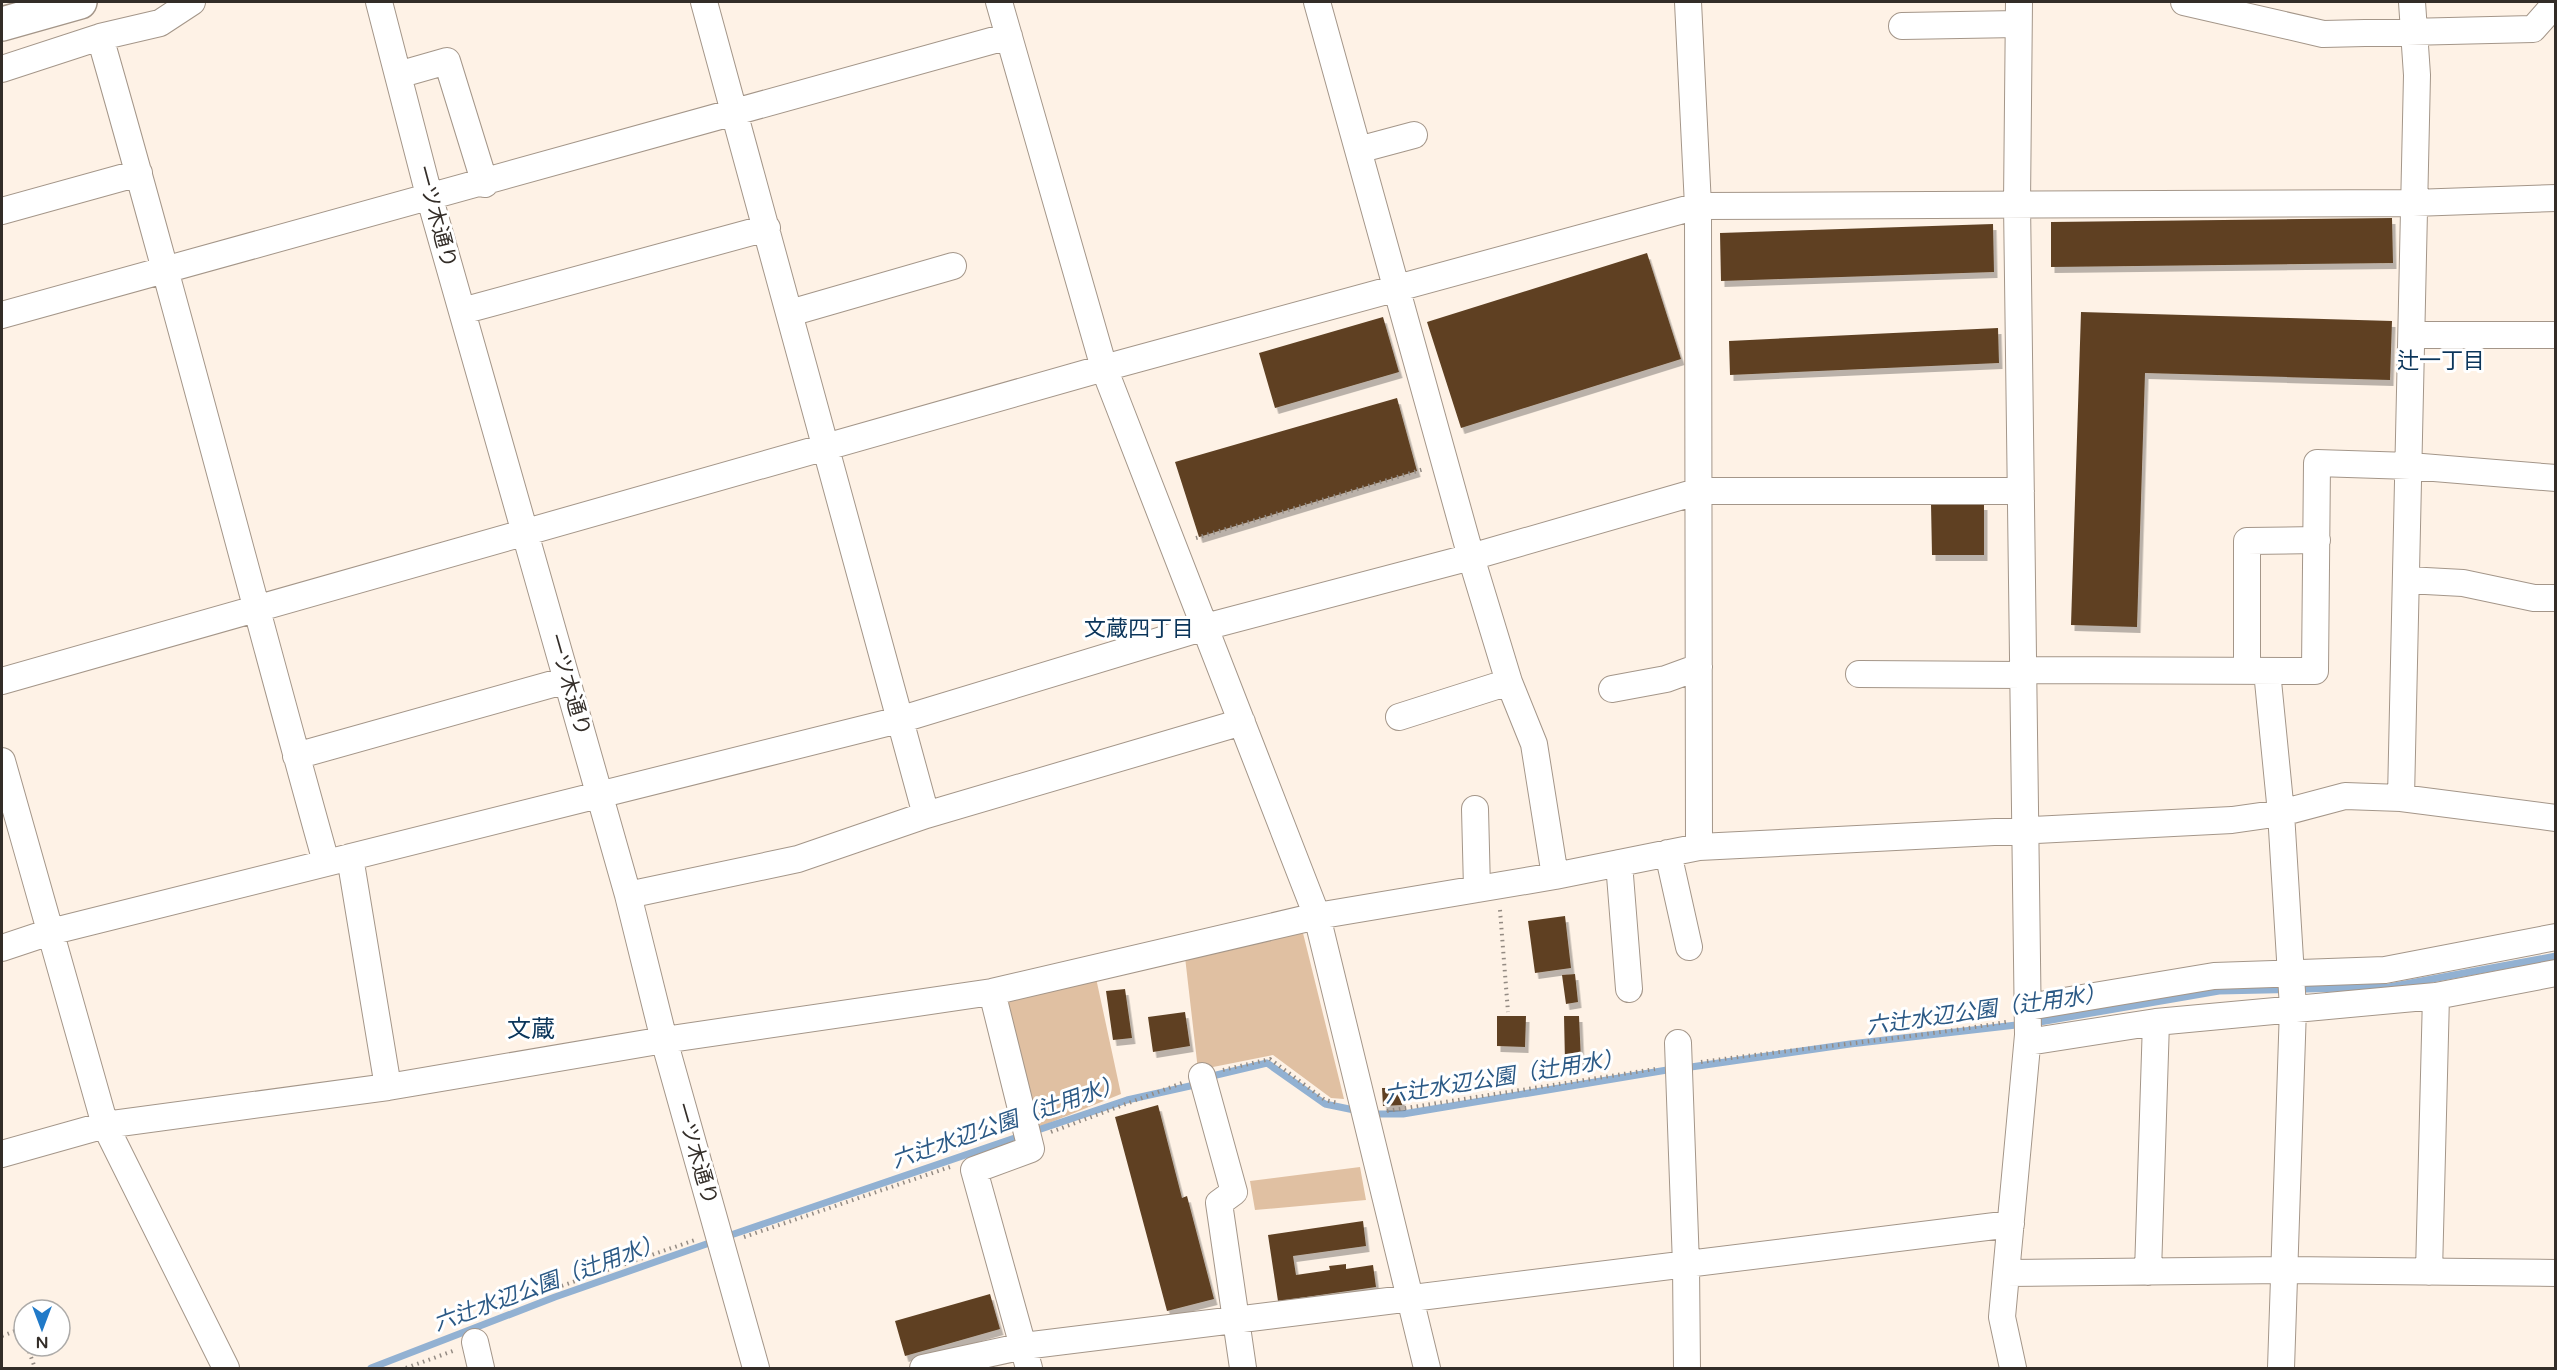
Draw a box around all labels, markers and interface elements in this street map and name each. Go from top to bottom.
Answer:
street label: 一ツ木通り [410,163,462,271]
district label: 辻一丁目 [2397,348,2485,374]
district label: 文蔵四丁目 [1084,616,1194,642]
street label: 一ツ木通り [543,631,595,739]
water label: 六辻水辺公園（辻用水） [1864,980,2108,1040]
district label: 文蔵 [507,1015,555,1044]
water label: 六辻水辺公園（辻用水） [1382,1045,1626,1109]
water label: 六辻水辺公園（辻用水） [888,1070,1126,1174]
street label: 一ツ木通り [670,1100,722,1208]
water label: 六辻水辺公園（辻用水） [430,1229,666,1337]
north arrow [12,1298,72,1358]
text: N [36,1332,48,1352]

